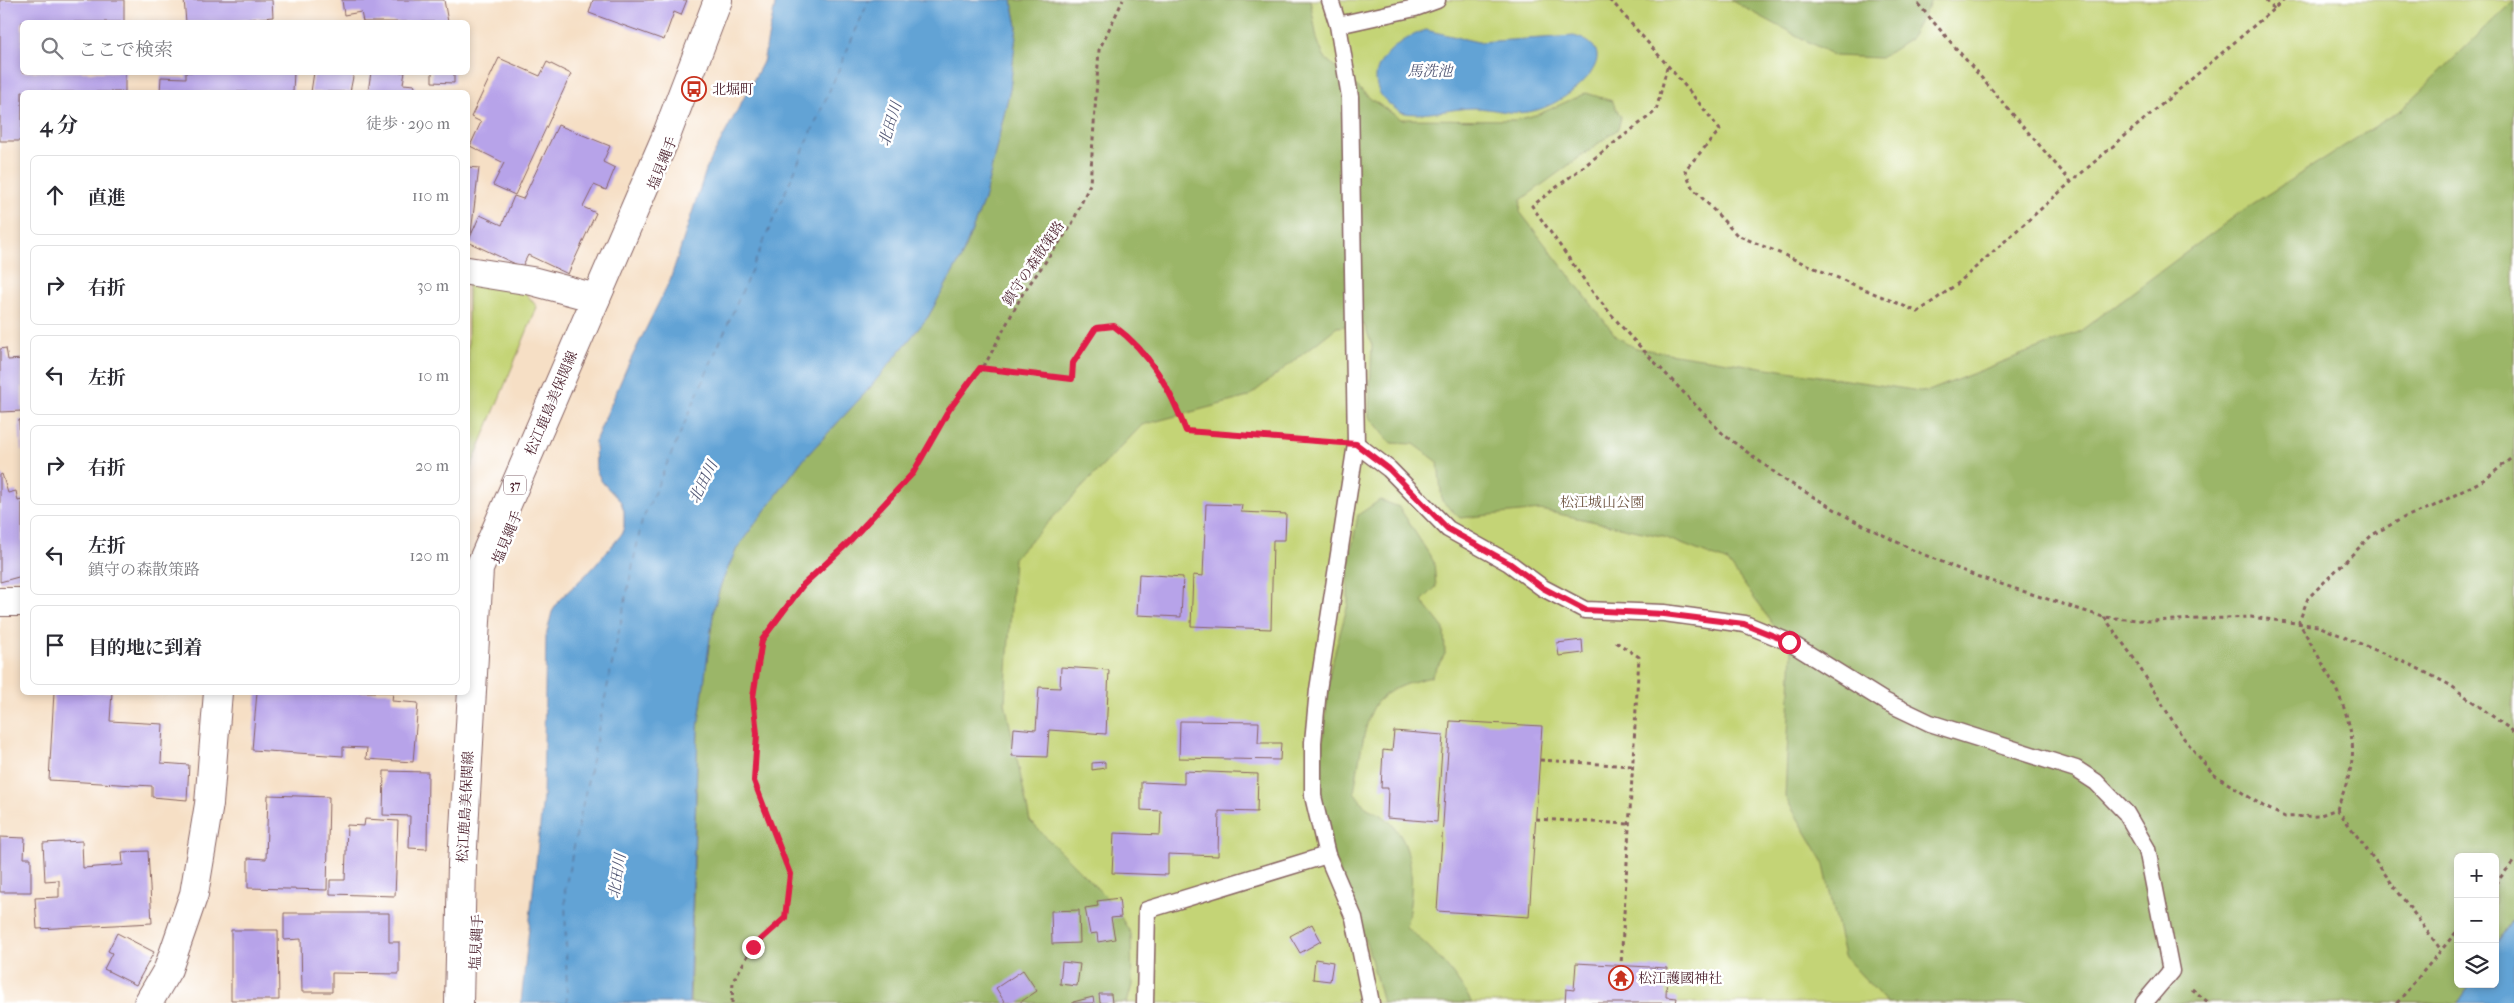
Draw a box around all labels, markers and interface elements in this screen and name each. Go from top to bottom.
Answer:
search box [20,20,470,75]
icon: search [38,34,66,62]
text: ここで検索 [78,39,173,61]
water label: 馬洗池 [1407,62,1454,80]
bus stop icon: 北堀町 [681,76,707,102]
place label: 北堀町 [712,81,754,98]
water label: 北田川 [875,98,906,148]
text: 4 分 [40,113,78,137]
text: 徒歩 · 290 m [366,114,450,133]
street label: 塩見縄手 [644,134,681,192]
icon: ahead [41,181,69,209]
text: 110 m [412,186,449,205]
text: 直進 [88,187,126,209]
street label: 鎮守の森散策路 [999,218,1068,309]
icon: right [41,271,69,299]
text: 30 m [417,276,449,295]
text: 右折 [88,277,126,299]
street label: 松江鹿島美保関線 [522,348,581,458]
icon: left [41,361,69,389]
text: 10 m [418,366,449,385]
text: 左折 [88,367,126,389]
icon: right [41,451,69,479]
text: 20 m [415,456,449,475]
water label: 北田川 [685,456,722,506]
text: 右折 [88,457,126,479]
road number: 37 [504,476,526,494]
park label: 松江城山公園 [1560,494,1644,511]
street label: 塩見縄手 [489,508,526,566]
text: 左折 [88,535,126,557]
icon: left [41,541,69,569]
text: 120 m [410,546,449,565]
text: 鎮守の森散策路 [88,560,200,579]
icon: arrive [41,631,69,659]
route start [1778,631,1801,654]
text: 目的地に到着 [88,637,202,659]
street label: 松江鹿島美保関線 [454,751,477,863]
water label: 北田川 [605,850,630,900]
map controls [2454,853,2499,988]
button: + [2454,853,2499,898]
button: − [2454,898,2499,943]
street label: 塩見縄手 [467,914,486,970]
route end [742,936,765,959]
button: layers [2454,943,2499,988]
temple icon: 松江護國神社 [1608,965,1634,991]
place label: 松江護國神社 [1638,970,1722,987]

